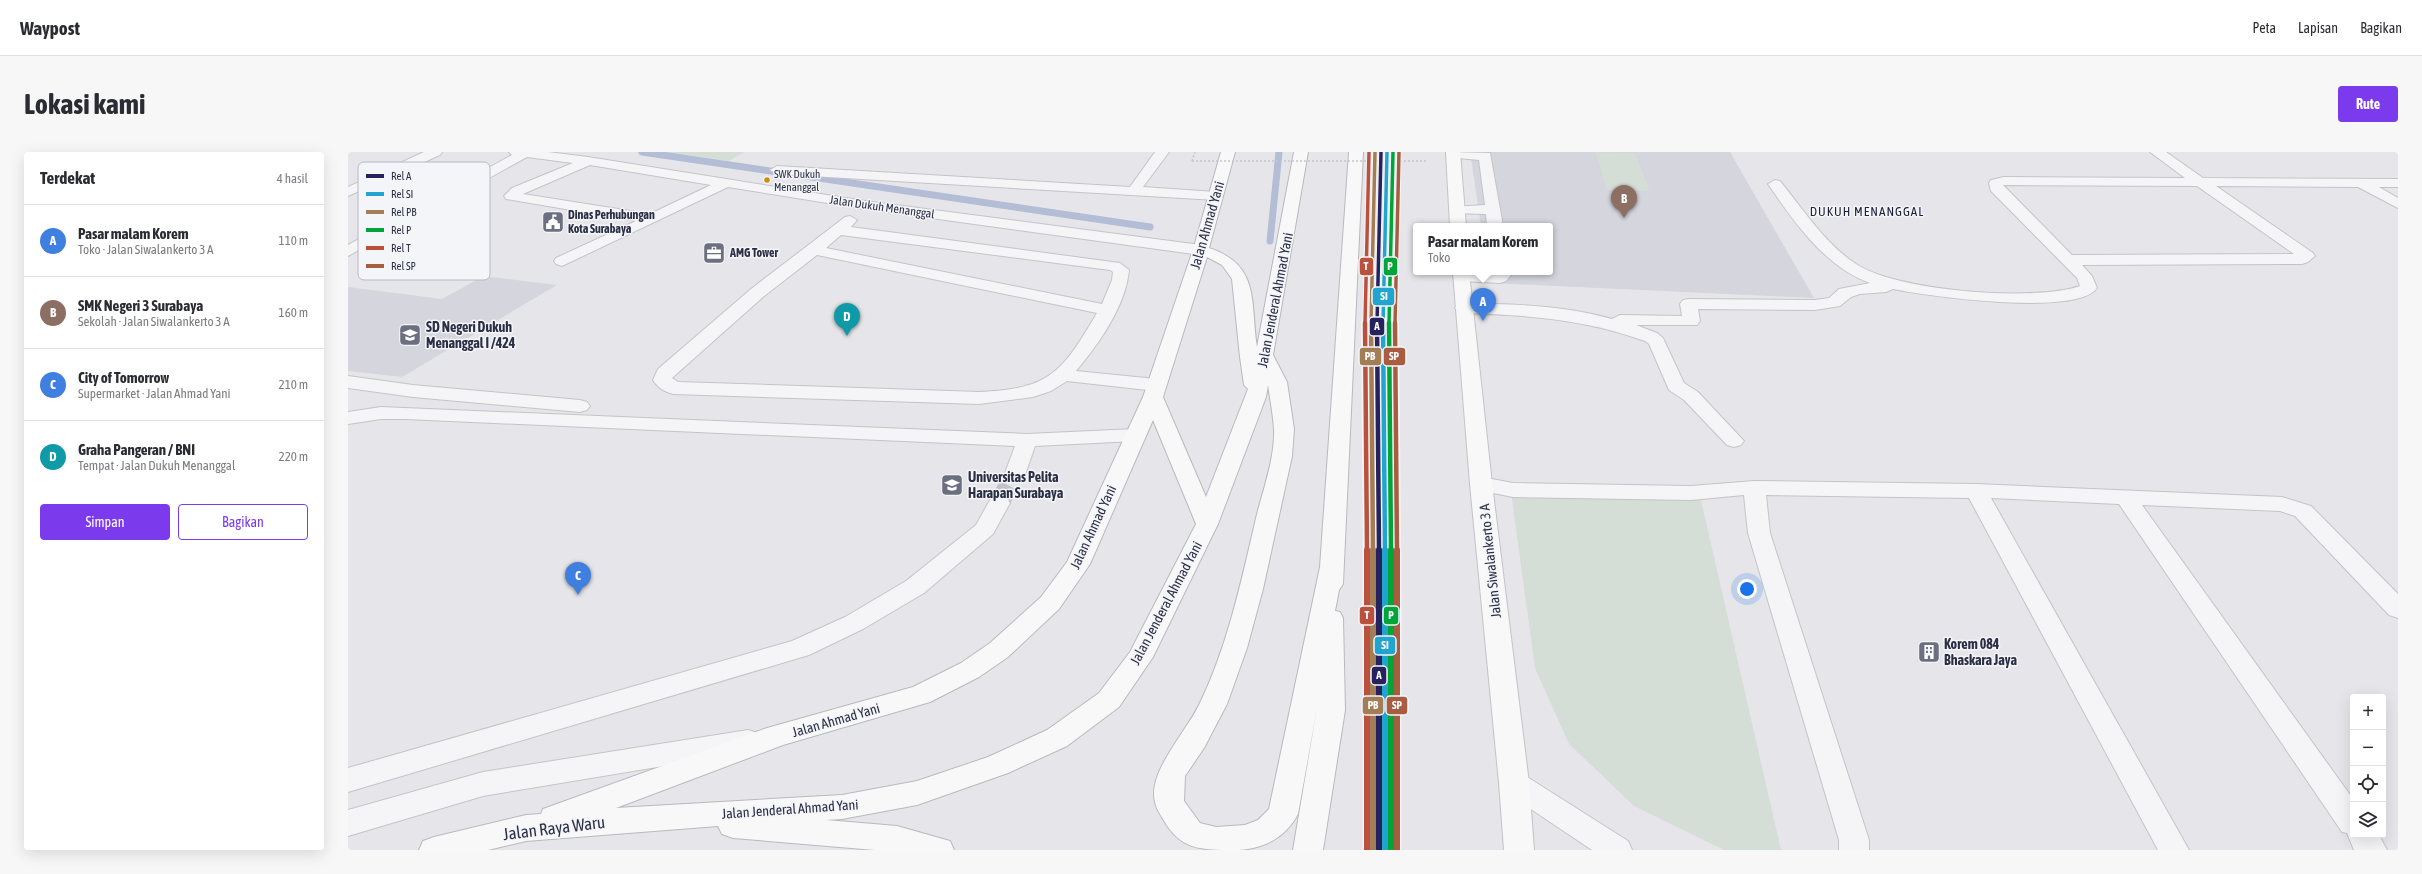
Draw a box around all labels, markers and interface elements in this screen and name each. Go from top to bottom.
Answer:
text: Waypost [20,17,80,39]
text: Peta [2252,20,2276,36]
text: Lapisan [2298,20,2338,36]
text: Bagikan [2360,20,2402,36]
button: Rute [2338,86,2398,122]
text: Lokasi kami [24,88,145,120]
legend [358,162,490,280]
text: Terdekat [40,168,95,188]
place label: SWK Dukuh Menanggal [774,168,820,193]
text: Rel A [391,170,412,182]
text: 4 hasil [277,171,308,186]
marker: SWK Dukuh Menanggal [762,175,772,185]
street label: Jalan Ahmad Yani [1187,179,1227,271]
pin: B [1611,185,1637,218]
text: Rel SI [391,188,413,200]
street label: Jalan Dukuh Menanggal [829,193,936,221]
district label: DUKUH MENANGGAL [1810,204,1924,219]
text: Rel PB [391,206,417,218]
place label: Dinas Perhubungan Kota Surabaya [568,208,655,236]
public building icon: Dinas Perhubungan Kota Surabaya [540,209,566,235]
popup [1413,223,1553,275]
text: Rel P [391,224,411,236]
text: Pasar malam Korem [78,225,189,242]
street label: Jalan Jenderal Ahmad Yani [1254,231,1296,369]
text: A [50,233,56,248]
text: 110 m [279,233,308,248]
text: Pasar malam Korem [1428,233,1538,250]
office icon: AMG Tower [701,240,727,266]
text: Toko · Jalan Siwalankerto 3 A [78,242,214,257]
text: Rel T [391,242,411,254]
place label: AMG Tower [729,246,778,260]
text: Toko [1428,250,1450,265]
line badge: T [1359,257,1374,276]
line badge: P [1383,257,1398,276]
text: Rel SP [391,260,416,272]
text: T [1364,260,1369,272]
text: P [1387,260,1393,272]
line badge: SI [1372,287,1395,306]
pin: A [1470,288,1496,321]
text: SI [1380,290,1388,302]
text: SMK Negeri 3 Surabaya [78,297,203,314]
pin: D [834,303,860,336]
text: B [50,305,56,320]
text: 160 m [279,305,308,320]
text: Sekolah · Jalan Siwalankerto 3 A [78,314,230,329]
line badge: A [1369,317,1385,336]
place label: SD Negeri Dukuh Menanggal I /424 [426,319,516,351]
text: A [1373,320,1380,332]
school or university icon: SD Negeri Dukuh Menanggal I /424 [397,322,423,348]
line badge: PB [1359,347,1382,366]
line badge: SP [1383,347,1406,366]
text: PB [1365,350,1376,362]
text: SP [1389,350,1400,362]
text: City of Tomorrow [78,369,169,386]
text: C [50,377,56,392]
text: 210 m [279,377,308,392]
text: Supermarket · Jalan Ahmad Yani [78,386,230,401]
text: Graha Pangeran / BNI [78,441,195,458]
text: D [49,449,57,464]
text: 220 m [279,449,308,464]
text: Tempat · Jalan Dukuh Menanggal [78,458,235,473]
place label: Universitas Pelita Harapan Surabaya [968,469,1064,501]
school or university icon: Universitas Pelita Harapan Surabaya [939,472,965,498]
street label: Jalan Ahmad Yani [1067,483,1119,571]
street label: Jalan Siwalankerto 3 A [1476,503,1504,619]
button: Simpan [40,504,170,540]
button: Bagikan [178,504,308,540]
street label: Jalan Jenderal Ahmad Yani [1127,539,1205,667]
pin: C [565,562,591,595]
your location [1737,579,1757,599]
line badge: T [1359,606,1375,625]
line badge: P [1383,606,1399,625]
text: T [1365,609,1370,621]
text: P [1388,609,1394,621]
line badge: SI [1374,636,1396,655]
place label: Korem 084 Bhaskara Jaya [1944,636,2017,668]
text: SI [1381,639,1389,651]
building icon: Korem 084 Bhaskara Jaya [1916,639,1942,665]
line badge: A [1371,666,1387,685]
text: A [1375,669,1382,681]
map controls [2350,694,2386,838]
button: + [2350,694,2386,730]
line badge: PB [1362,696,1384,715]
line badge: SP [1386,696,1408,715]
text: PB [1368,699,1379,711]
text: SP [1392,699,1403,711]
street label: Jalan Ahmad Yani [790,700,882,740]
button: − [2350,730,2386,766]
button: locate [2350,766,2386,802]
street label: Jalan Jenderal Ahmad Yani [721,796,859,822]
button: layers [2350,802,2386,838]
street label: Jalan Raya Waru [502,812,606,844]

